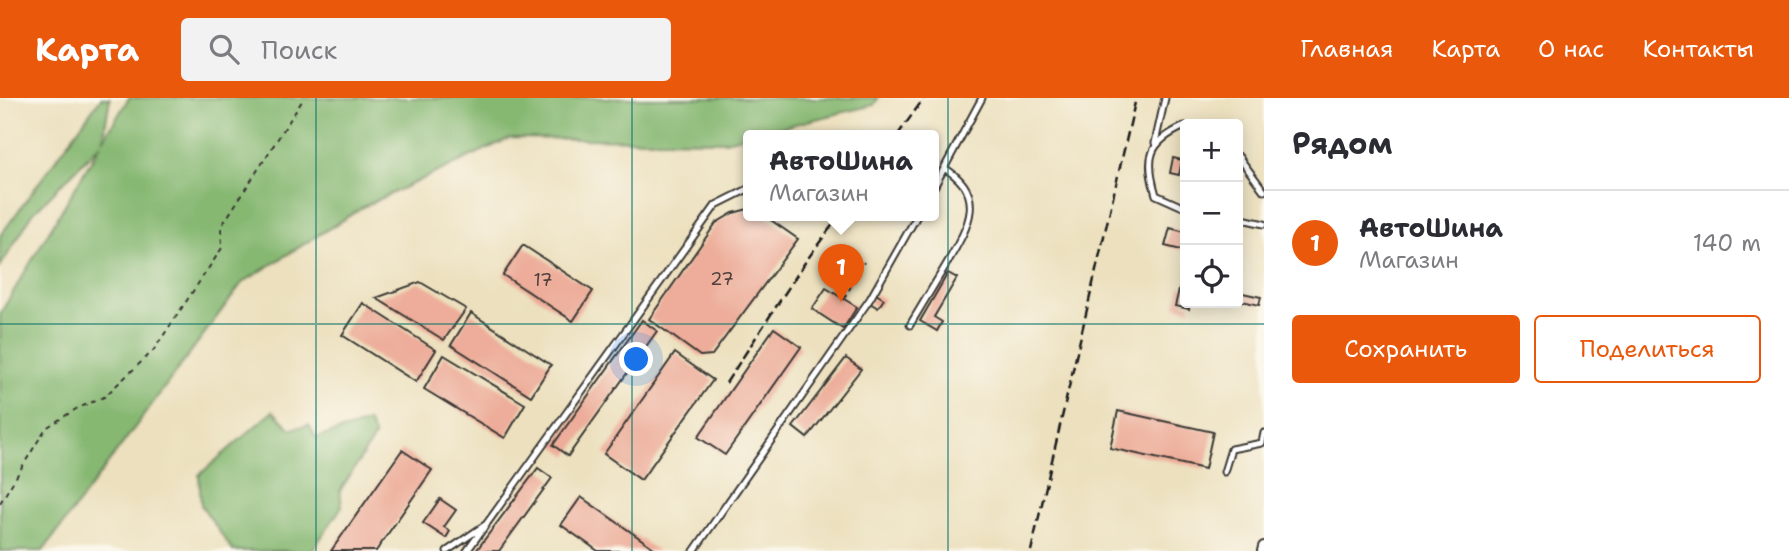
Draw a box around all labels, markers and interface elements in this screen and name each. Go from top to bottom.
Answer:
search box [181,18,671,81]
text: Карта [35,27,139,72]
icon: search [205,30,243,68]
text: Поиск [261,32,337,67]
text: Главная [1300,33,1393,65]
text: Карта [1431,33,1500,65]
text: О нас [1538,33,1604,65]
text: Контакты [1642,33,1754,65]
map controls [1180,119,1243,308]
button: + [1180,119,1243,182]
text: Рядом [1292,123,1392,164]
popup [743,130,939,221]
text: АвтоШина [769,143,913,178]
text: Магазин [769,178,869,208]
button: − [1180,182,1243,245]
text: АвтоШина [1359,210,1503,245]
text: 1 [1310,228,1320,258]
text: 140 m [1693,228,1761,258]
pin: 1 [818,244,864,302]
button: locate [1180,245,1243,308]
text: Магазин [1359,245,1459,275]
house number: 27 [710,267,734,291]
house number: 17 [533,268,553,292]
button: Сохранить [1292,315,1520,383]
button: Поделиться [1534,315,1761,383]
your location [619,342,653,376]

